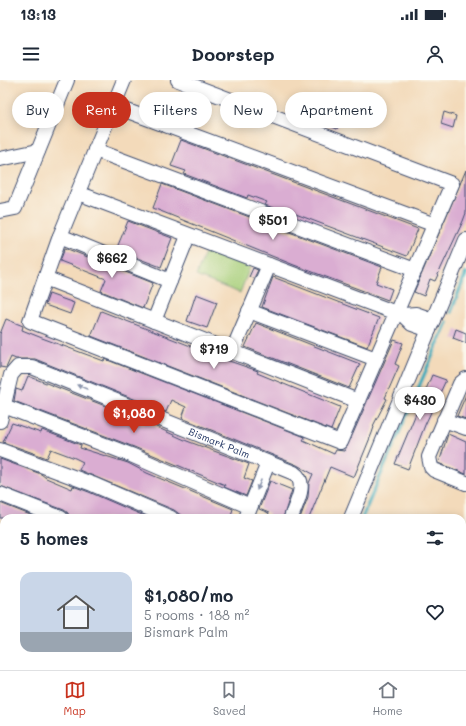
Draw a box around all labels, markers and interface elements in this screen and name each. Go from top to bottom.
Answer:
text: 13:13 [20,4,56,24]
text: Doorstep [191,42,275,66]
icon: menu [20,43,42,65]
icon: person [424,43,446,65]
chip: Buy [12,92,64,128]
chip: Rent [72,92,131,128]
chip: Filters [139,92,212,128]
chip: New [220,92,277,128]
chip: Apartment [285,92,387,128]
pin: $501 [249,207,297,241]
text: $501 [258,211,288,228]
pin: $662 [88,245,136,279]
text: $662 [96,249,128,266]
pin: $719 [190,336,238,370]
text: $719 [200,340,228,357]
one-way arrow [75,384,87,390]
pin: $430 [396,387,444,421]
text: $430 [404,391,436,408]
pin: $1,080 [101,400,167,434]
text: $1,080 [113,404,155,421]
street label: Bismark Palm [187,424,252,461]
one-way arrow [256,480,262,492]
text: 5 homes [20,527,88,549]
icon: filters [424,527,446,549]
text: $1,080/mo [144,584,233,606]
icon: home [52,588,100,636]
icon: heart [424,601,446,623]
text: 5 rooms · 188 m² [144,606,249,623]
text: Bismark Palm [144,623,228,640]
tab: Map [63,679,86,718]
tab: Saved [213,679,246,718]
tab: Home [373,679,402,718]

